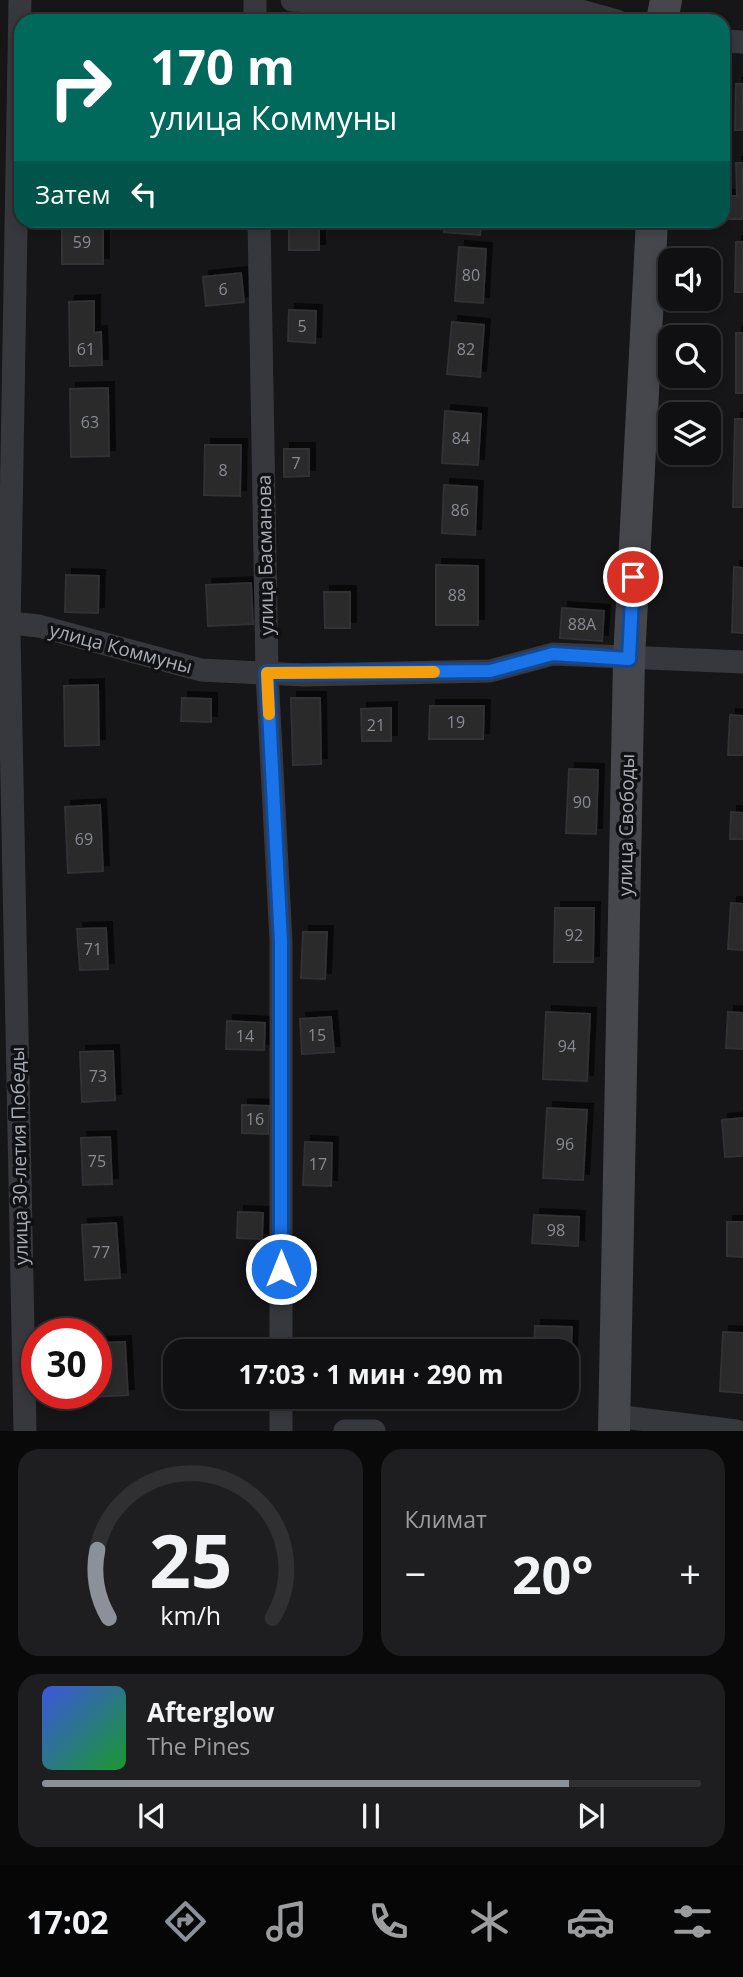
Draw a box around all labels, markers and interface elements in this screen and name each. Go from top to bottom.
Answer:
text: 170 m [150,33,295,99]
icon: right [35,42,126,133]
text: улица Коммуны [150,96,397,139]
icon: left [125,175,163,213]
text: Затем [35,176,111,212]
house number: 59 [73,231,91,253]
map controls [658,248,721,465]
button: sound [658,248,721,311]
house number: 80 [462,264,480,286]
house number: 6 [218,278,228,300]
house number: 5 [297,315,307,337]
button: search [658,325,721,388]
house number: 61 [77,338,95,360]
house number: 82 [457,338,475,360]
button: layers [658,402,721,465]
house number: 63 [81,411,99,433]
house number: 84 [452,427,470,449]
house number: 7 [291,452,301,474]
house number: 8 [218,459,228,481]
street label: улица Басманова [251,475,279,635]
house number: 86 [451,499,469,521]
pin [603,547,663,607]
icon: arrive [614,558,652,596]
house number: 88 [448,584,466,606]
house number: 88А [568,613,597,635]
street label: улица Коммуны [47,616,195,680]
house number: 19 [447,711,465,733]
house number: 21 [367,714,385,736]
street label: улица Свободы [612,754,640,896]
house number: 90 [573,791,591,813]
house number: 69 [75,828,93,850]
house number: 92 [565,924,583,946]
house number: 71 [84,938,102,960]
house number: 15 [308,1024,326,1046]
house number: 14 [236,1025,254,1047]
house number: 94 [558,1035,576,1057]
street label: улица 30-летия Победы [4,1047,34,1265]
house number: 73 [89,1065,107,1087]
house number: 16 [246,1108,264,1130]
house number: 96 [556,1133,574,1155]
house number: 75 [88,1150,106,1172]
house number: 17 [309,1153,327,1175]
house number: 98 [547,1219,565,1241]
position arrow [244,1232,318,1306]
house number: 77 [92,1241,110,1263]
speed limit sign: 30 [21,1318,112,1409]
text: 17:03 · 1 мин · 290 m [238,1356,504,1392]
text: Климат [405,1503,487,1535]
text: 25 [149,1511,232,1610]
text: 20° [512,1538,594,1609]
text: − [405,1547,426,1599]
text: + [679,1547,701,1599]
text: km/h [160,1598,221,1632]
text: Afterglow [147,1694,274,1730]
text: The Pines [147,1730,250,1762]
icon: previous [133,1797,171,1835]
icon: pause [352,1797,390,1835]
icon: next [572,1797,610,1835]
icon: directions [161,1897,210,1946]
icon: music [262,1897,311,1946]
icon: phone [364,1897,413,1946]
icon: climate [465,1897,514,1946]
icon: car [566,1897,615,1946]
icon: filters [668,1897,717,1946]
text: 17:02 [26,1900,109,1943]

